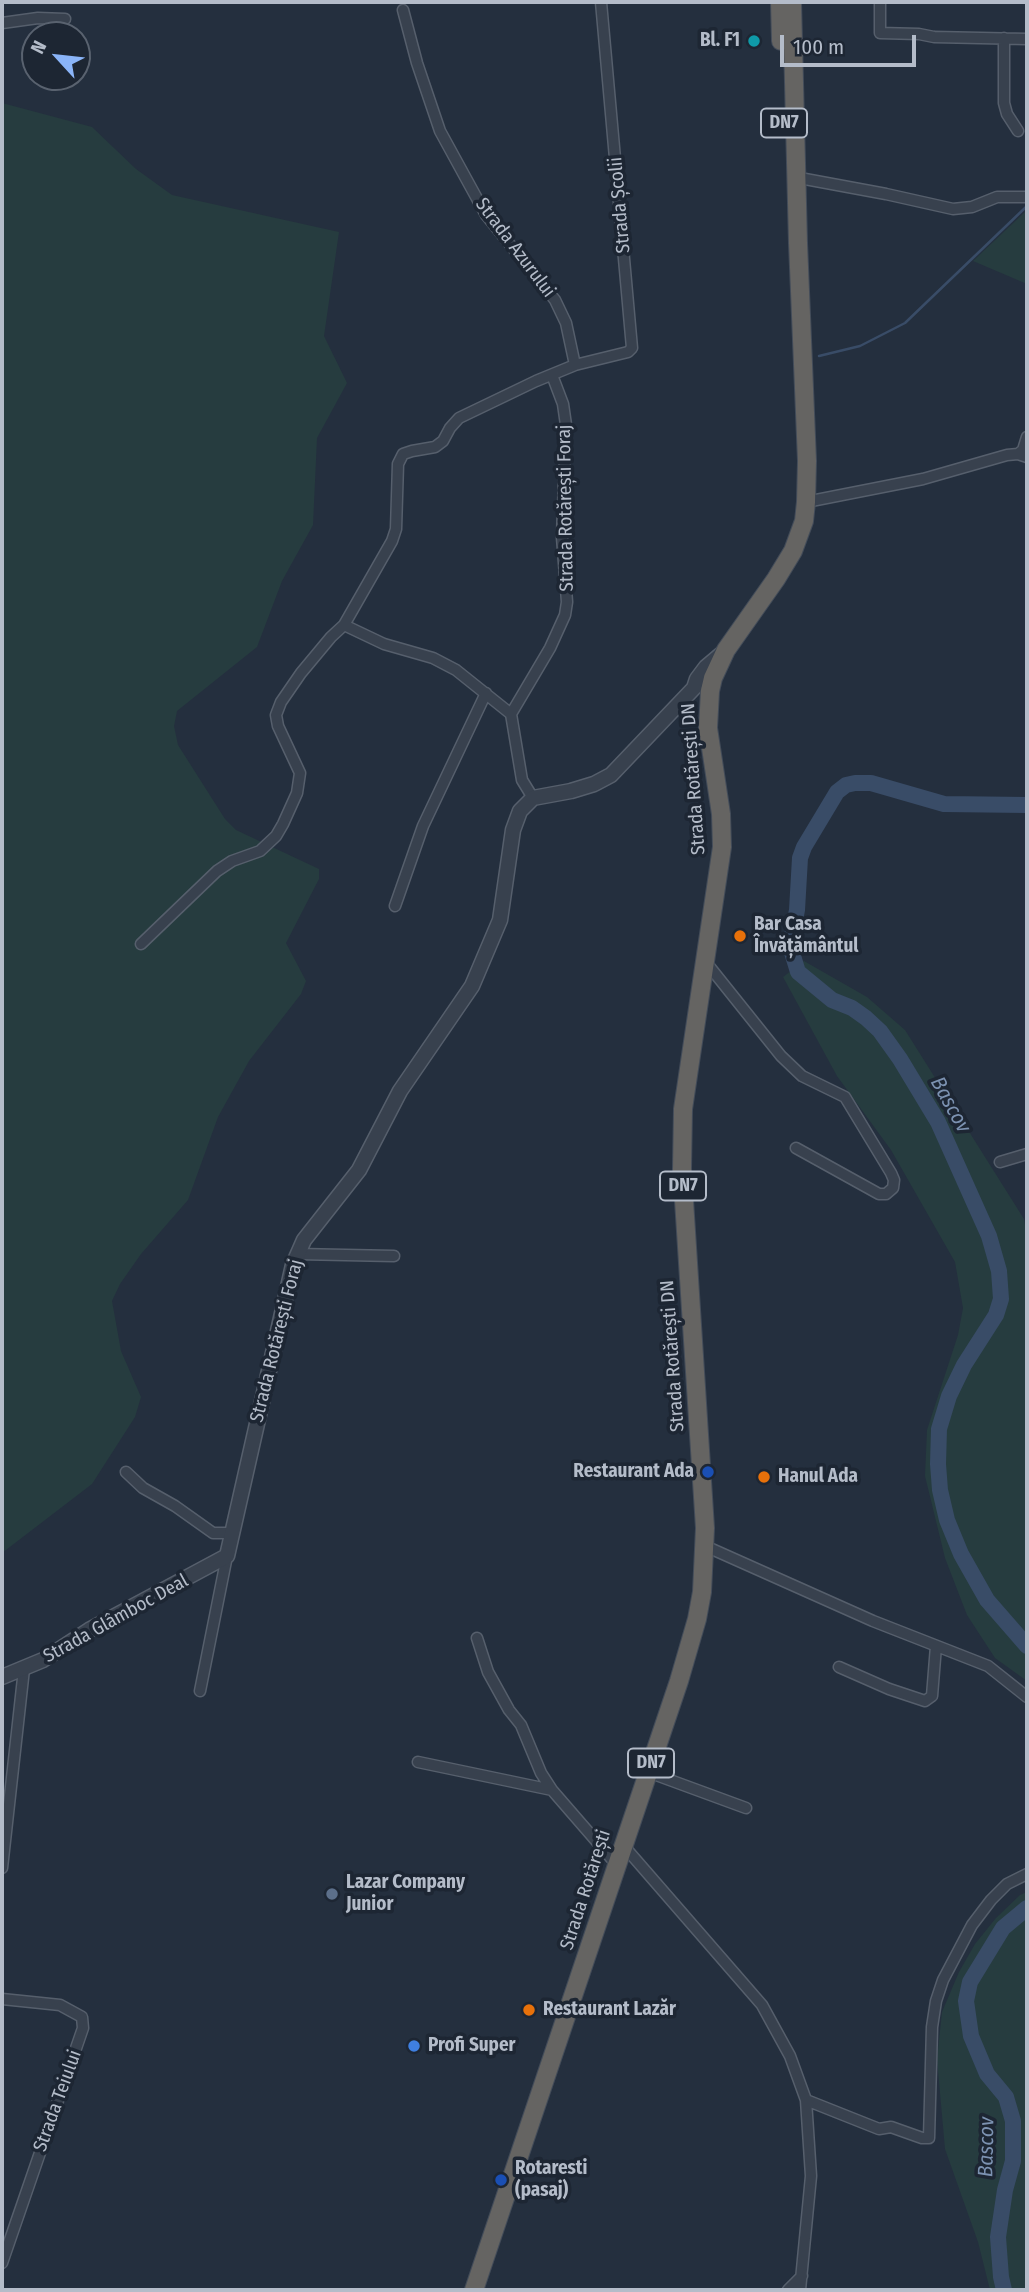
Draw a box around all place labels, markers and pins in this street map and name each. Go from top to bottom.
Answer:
place label: Bl. F1 [700,30,740,52]
marker: Bl. F1 [746,33,762,49]
place label: Bar Casa Învățământul [754,914,859,958]
marker: Bar Casa Învățământul [732,928,748,944]
place label: Restaurant Ada [573,1461,694,1483]
marker: Restaurant Ada [700,1464,716,1480]
place label: Hanul Ada [778,1466,858,1488]
marker: Hanul Ada [756,1469,772,1485]
place label: Lazar Company Junior [346,1872,465,1916]
marker: Lazar Company Junior [324,1886,340,1902]
place label: Restaurant Lazăr [543,1999,676,2021]
marker: Restaurant Lazăr [521,2002,537,2018]
place label: Profi Super [428,2035,516,2057]
marker: Profi Super [406,2038,422,2054]
place label: Rotaresti (pasaj) [515,2158,587,2202]
marker: Rotaresti (pasaj) [493,2172,509,2188]

